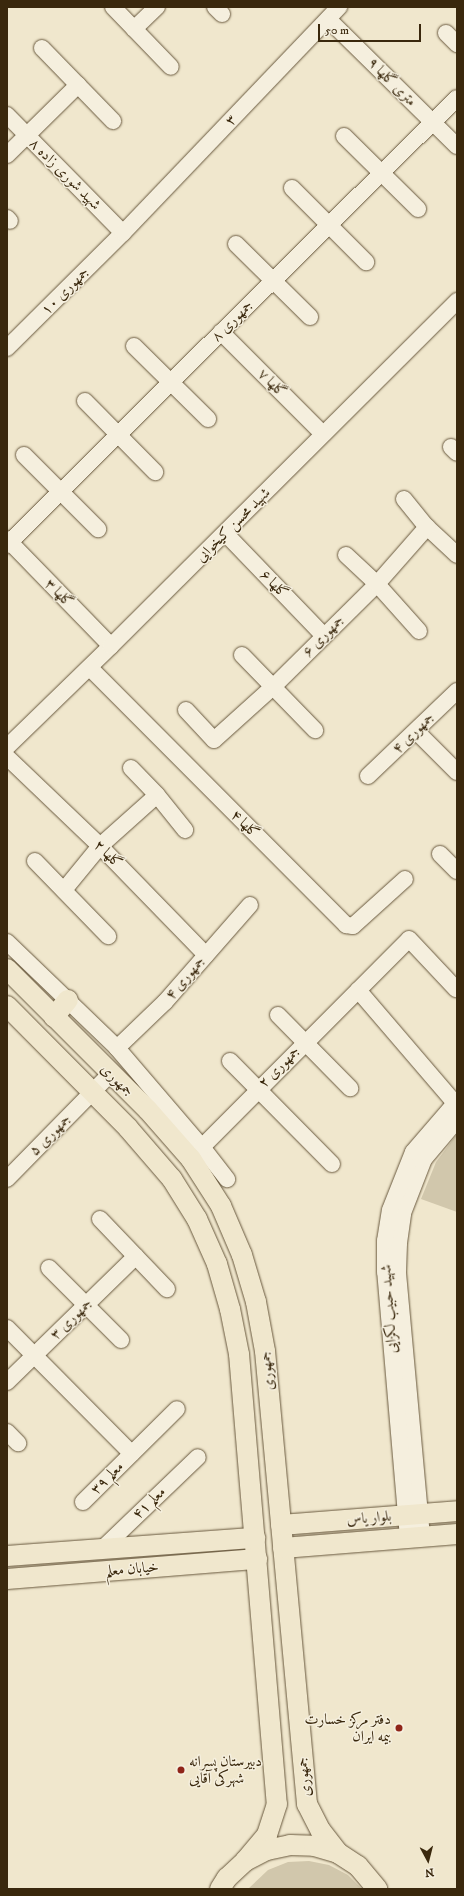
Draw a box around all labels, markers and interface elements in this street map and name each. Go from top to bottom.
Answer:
scale bar [320,16,423,42]
text: 50 m [325,23,349,38]
street label: ۹ متری گلها [364,54,420,110]
street label: ۳ [221,111,241,129]
street label: شهید شوری زاده ۸ [25,134,105,214]
street label: جمهوری ۱۰ [37,263,93,319]
street label: جمهوری ۸ [207,296,257,346]
street label: گلها ۷ [254,365,290,401]
street label: شهید محسن کیخوایی [192,484,274,566]
street label: گلها ۶ [256,566,292,602]
street label: گلها ۳ [41,575,77,611]
street label: جمهوری ۶ [298,611,348,661]
street label: جمهوری ۴ [388,709,438,757]
street label: گلها ۴ [227,806,263,842]
street label: گلها ۲ [90,836,126,872]
street label: جمهوری ۴ [161,953,209,1003]
street label: جمهوری ۲ [254,1042,304,1092]
street label: جمهوری [97,1060,137,1100]
street label: جمهوری ۵ [25,1110,75,1160]
street label: شهید حبیب لکزایی [377,1264,401,1354]
street label: جمهوری ۳ [46,1295,96,1343]
street label: جمهوری [256,1350,278,1392]
street label: معلم ۳۹ [87,1458,127,1498]
street label: معلم ۴۱ [129,1483,169,1523]
street label: بلوار یاس [346,1507,392,1529]
street label: خیابان معلم [105,1558,159,1580]
place label: دفتر مرکز خسارت بیمه ایران [304,1710,391,1745]
marker: دفتر مرکز خسارت بیمه ایران [394,1723,404,1733]
place label: دبیرستان پسرانه شهرکی آقایی [189,1752,262,1787]
street label: جمهوری [293,1756,315,1798]
marker: دبیرستان پسرانه شهرکی آقایی [176,1765,186,1775]
north arrow [408,1840,448,1880]
text: N [424,1864,435,1879]

